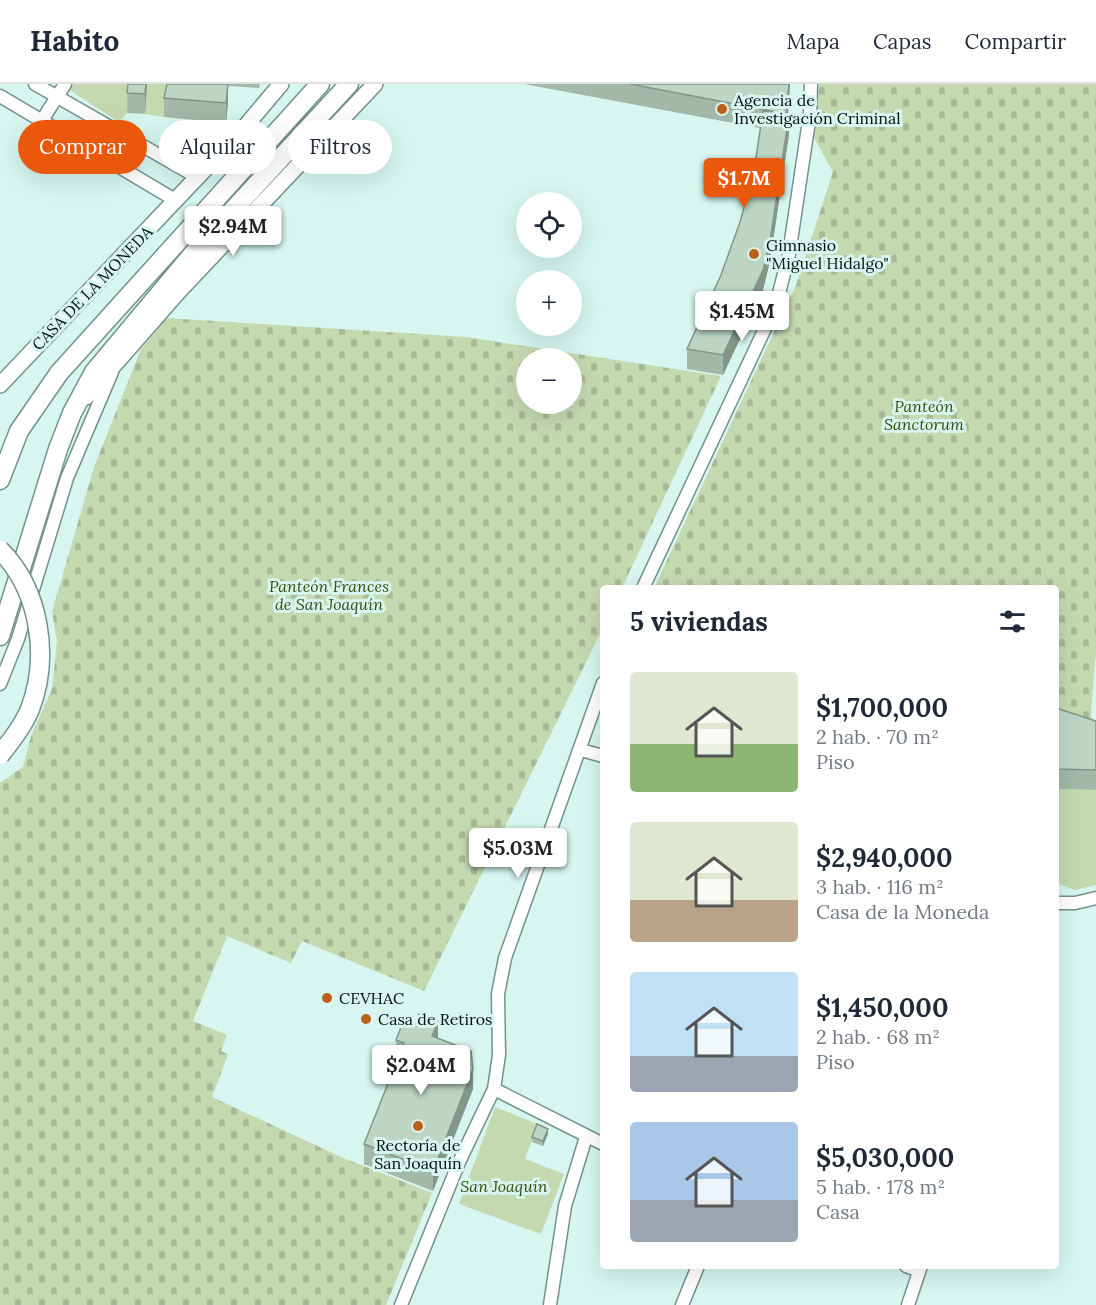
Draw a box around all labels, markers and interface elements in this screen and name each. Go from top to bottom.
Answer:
text: Habito [30,23,119,59]
text: Mapa [786,28,840,55]
text: Capas [873,28,932,55]
text: Compartir [965,28,1066,55]
place label: Agencia de Investigación Criminal [733,90,901,128]
marker: Agencia de Investigación Criminal [715,102,729,116]
chip: Comprar [18,120,147,174]
chip: Alquilar [159,120,276,174]
chip: Filtros [288,120,392,174]
pin: $1.7M [702,158,786,209]
text: $1.7M [718,165,770,190]
map controls [516,192,582,414]
button: locate [516,192,582,258]
pin: $2.94M [184,206,282,257]
text: $2.94M [199,213,267,238]
street label: CASA DE LA MONEDA [27,221,157,354]
place label: Gimnasio "Miguel Hidalgo" [766,235,889,273]
marker: Gimnasio "Miguel Hidalgo" [747,247,761,261]
button: + [516,270,582,336]
pin: $1.45M [693,291,791,342]
text: $1.45M [709,298,775,323]
button: − [516,348,582,414]
park label: Panteón Sanctorum [884,396,964,434]
park label: Panteón Frances de San Joaquín [269,576,389,614]
text: 5 viviendas [630,605,768,638]
icon: filters [996,605,1029,638]
text: $1,700,000 [816,691,948,724]
icon: home [678,696,750,768]
text: 2 hab. · 70 m² [816,724,939,749]
text: Piso [816,749,855,774]
pin: $5.03M [469,828,567,879]
text: $5.03M [483,835,553,860]
text: $2,940,000 [816,841,953,874]
icon: home [678,846,750,918]
text: 3 hab. · 116 m² [816,874,944,899]
text: Casa de la Moneda [816,899,989,924]
place label: CEVHAC [339,988,404,1008]
marker: CEVHAC [320,991,334,1005]
text: $1,450,000 [816,991,948,1024]
icon: home [678,996,750,1068]
place label: Casa de Retiros [378,1009,493,1029]
marker: Casa de Retiros [359,1012,373,1026]
text: 2 hab. · 68 m² [816,1024,940,1049]
pin: $2.04M [372,1045,470,1096]
text: Piso [816,1049,855,1074]
text: $2.04M [386,1052,456,1077]
marker: Rectoría de San Joaquín [411,1119,425,1133]
place label: Rectoría de San Joaquín [374,1135,462,1173]
text: $5,030,000 [816,1141,954,1174]
icon: home [678,1146,750,1218]
text: 5 hab. · 178 m² [816,1174,945,1199]
park label: San Joaquín [460,1176,548,1196]
text: Casa [816,1199,860,1224]

